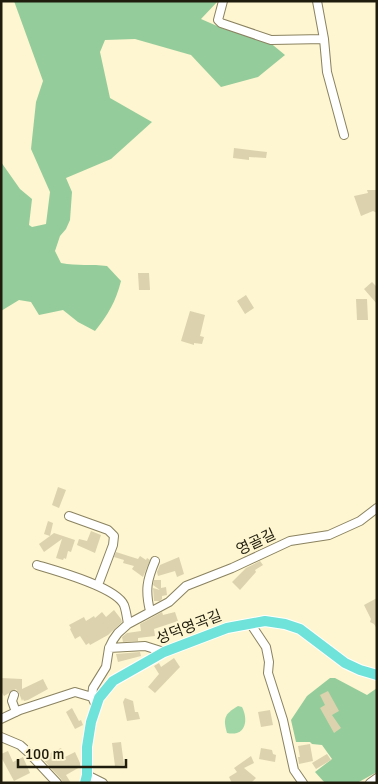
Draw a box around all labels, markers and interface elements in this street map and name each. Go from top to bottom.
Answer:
street label: 영골길 [233,525,279,559]
street label: 성덕영곡길 [154,606,224,648]
scale bar [18,736,125,768]
text: 100 m [25,745,65,763]

